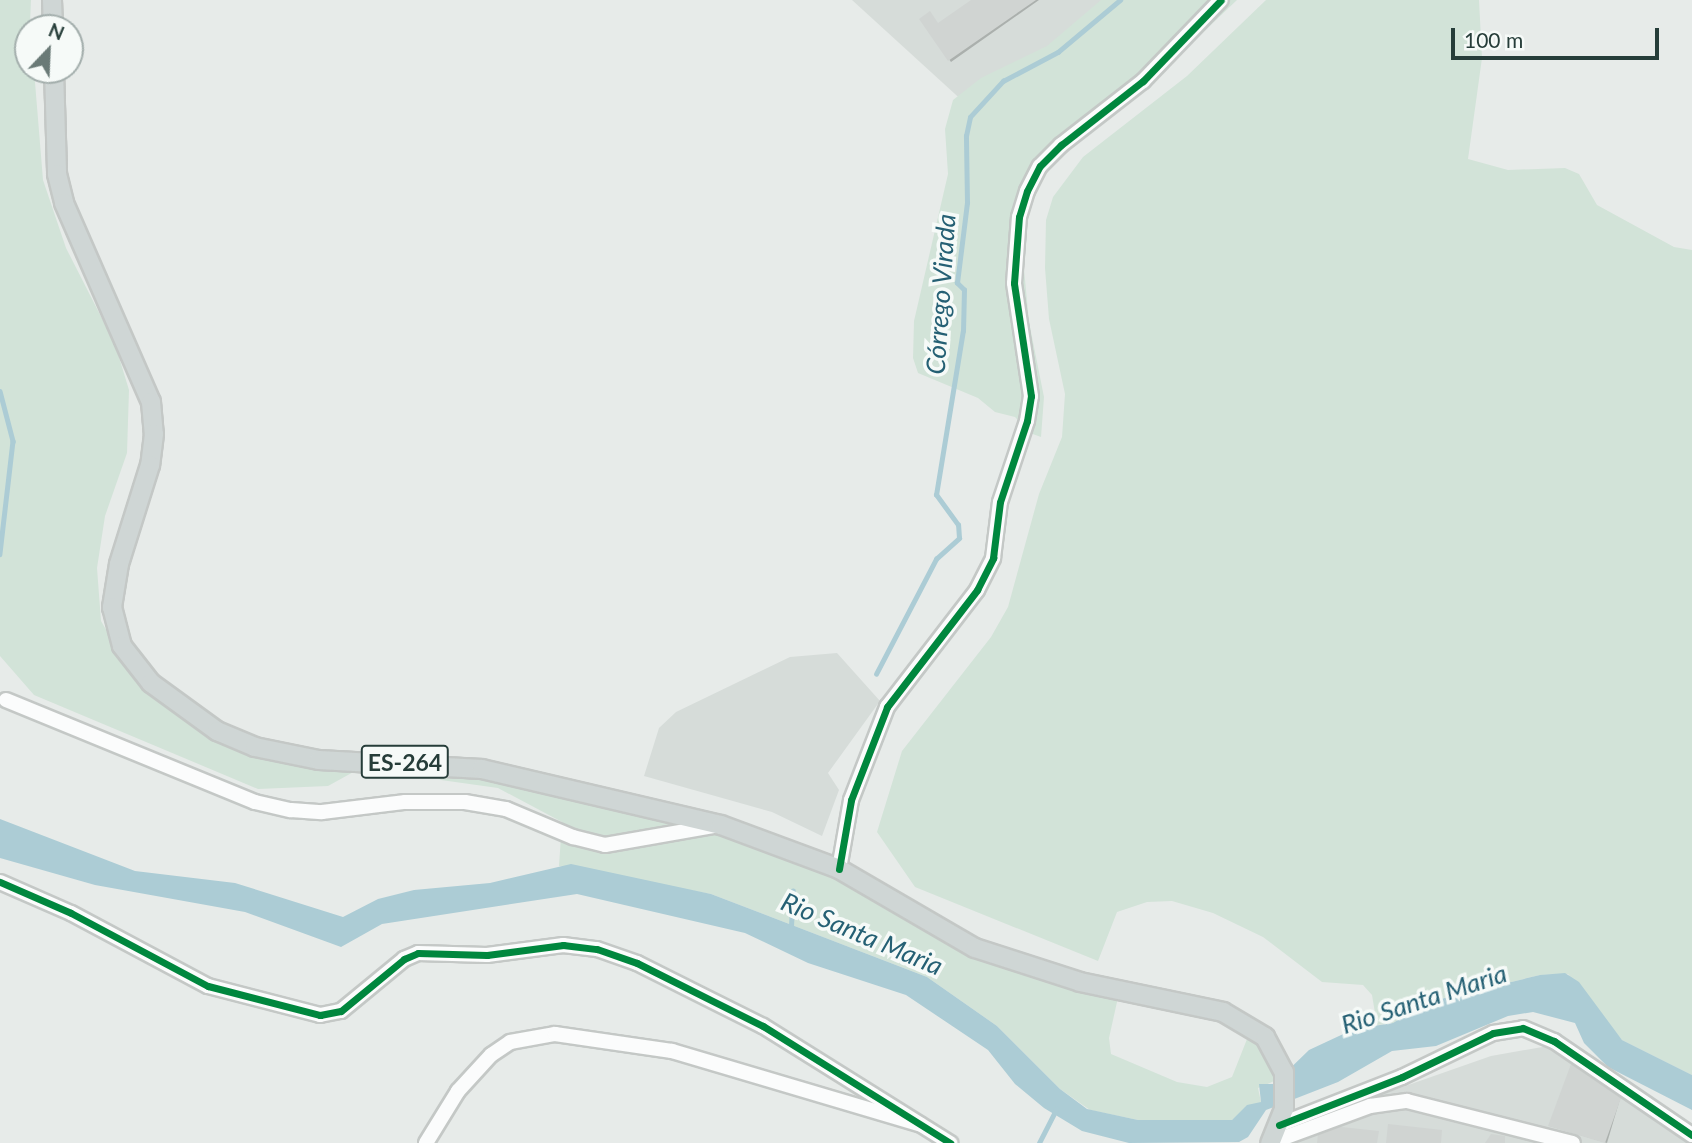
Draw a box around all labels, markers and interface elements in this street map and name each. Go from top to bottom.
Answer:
north arrow [14,14,84,84]
scale bar [1454,14,1662,58]
text: N [45,18,68,44]
text: 100 m [1464,27,1523,52]
water label: Córrego Virada [920,212,962,376]
road number: ES-264 [360,742,450,782]
water label: Rio Santa Maria [777,886,947,982]
water label: Rio Santa Maria [1337,958,1511,1040]

